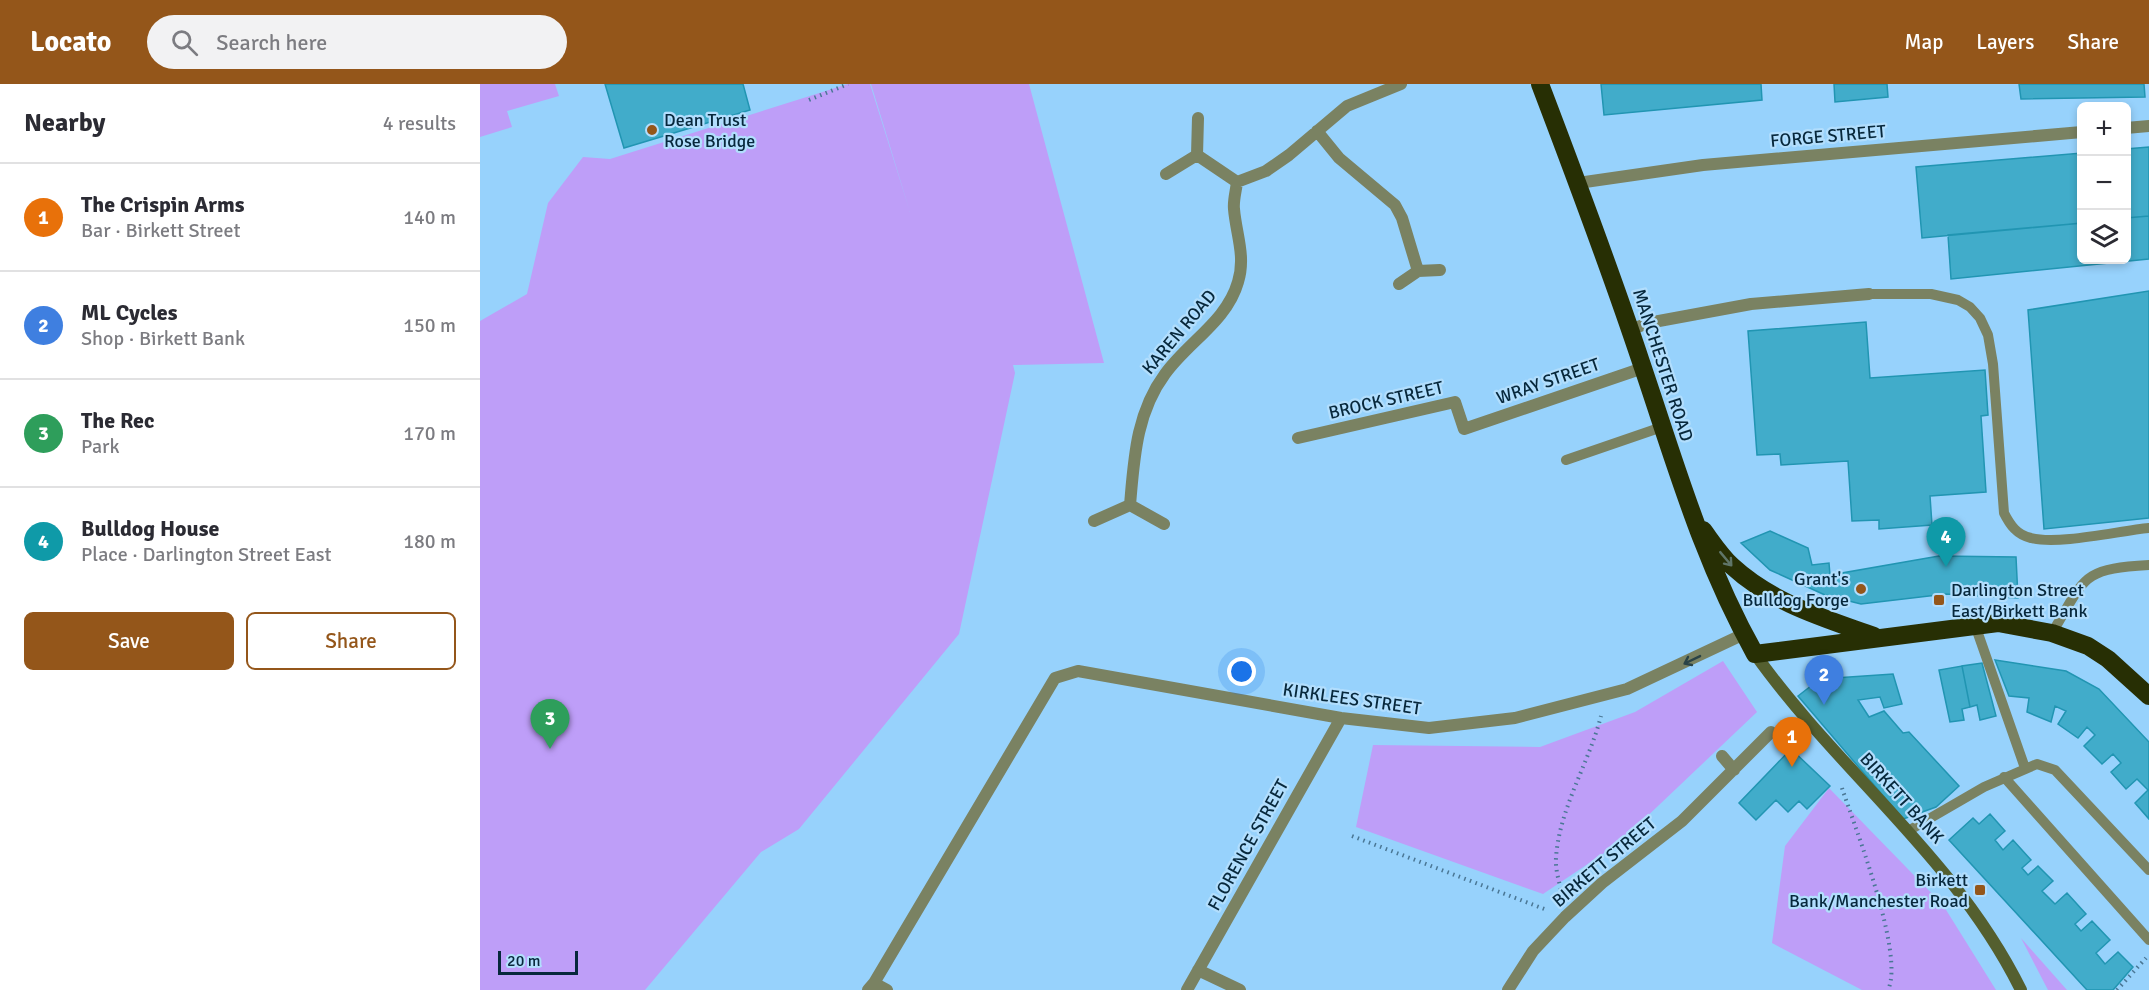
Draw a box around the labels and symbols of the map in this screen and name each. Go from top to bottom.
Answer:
place label: Dean Trust Rose Bridge [664,109,755,152]
street label: FORGE STREET [1769,120,1887,152]
marker: Dean Trust Rose Bridge [645,123,659,137]
street label: KAREN ROAD [1137,285,1221,379]
street label: MANCHESTER ROAD [1628,286,1698,444]
street label: WRAY STREET [1494,353,1603,409]
street label: BROCK STREET [1326,376,1446,424]
pin: 4 [1926,518,1966,567]
one-way arrow [1719,551,1733,566]
place label: Grant's Bulldog Forge [1742,568,1849,611]
place label: Darlington Street East/Birkett Bank [1951,579,2087,622]
marker: Grant's Bulldog Forge [1854,582,1868,596]
marker: Darlington Street East/Birkett Bank [1932,593,1946,607]
one-way arrow [1683,655,1701,666]
pin: 2 [1804,656,1844,705]
your location [1227,657,1256,686]
street label: KIRKLEES STREET [1281,678,1423,720]
pin: 3 [530,700,570,749]
pin: 1 [1772,718,1812,767]
street label: BIRKETT BANK [1855,748,1949,848]
street label: FLORENCE STREET [1203,775,1293,915]
street label: BIRKETT STREET [1548,812,1660,912]
place label: Birkett Bank/Manchester Road [1789,869,1968,912]
marker: Birkett Bank/Manchester Road [1973,883,1987,897]
scale bar [498,948,578,976]

